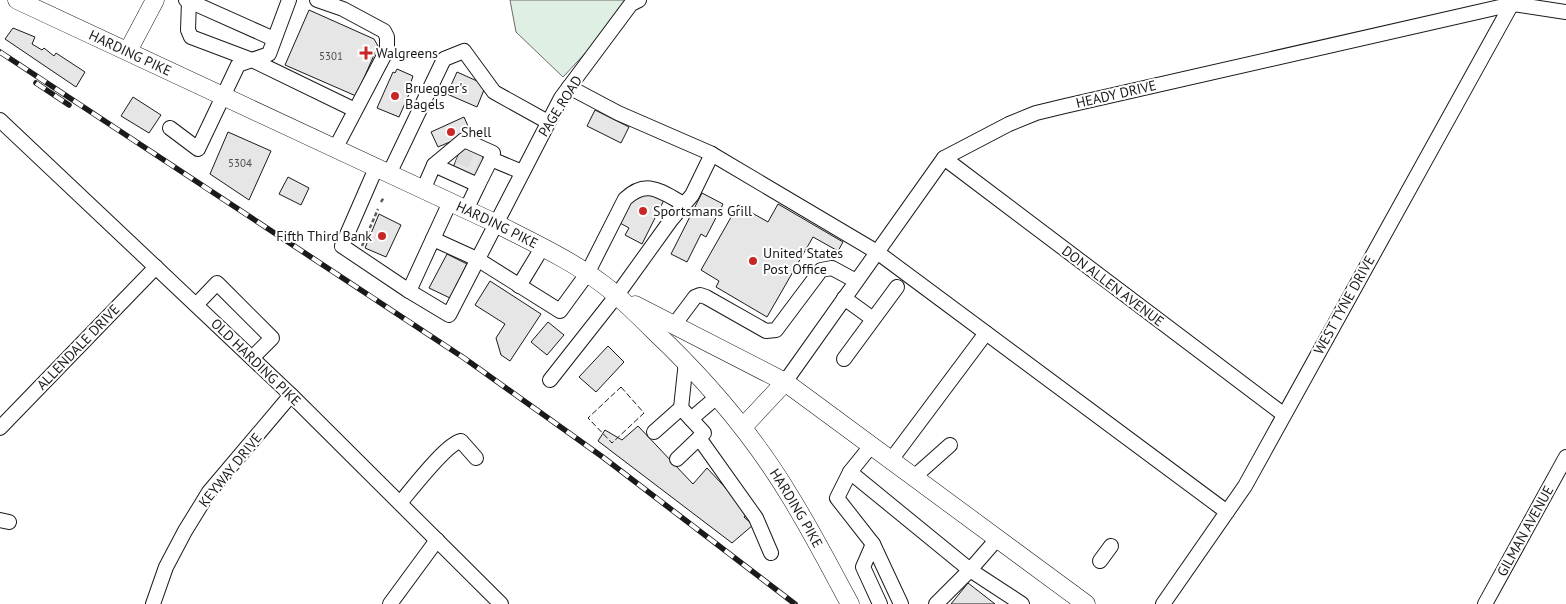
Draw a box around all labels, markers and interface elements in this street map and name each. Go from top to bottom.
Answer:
street label: HARDING PIKE [86,26,174,80]
place label: Walgreens [376,44,438,62]
marker: Walgreens [360,47,372,59]
house number: 5301 [319,49,343,63]
street label: PAGE ROAD [534,72,586,140]
street label: HEADY DRIVE [1074,76,1158,112]
place label: Bruegger's Bagels [405,79,468,113]
marker: Bruegger's Bagels [389,90,401,102]
place label: Shell [461,123,491,141]
marker: Shell [445,126,457,138]
house number: 5304 [228,156,252,170]
street label: HARDING PIKE [453,197,541,252]
place label: Sportsmans Grill [653,202,752,220]
marker: Sportsmans Grill [637,205,649,217]
place label: Fifth Third Bank [276,227,372,245]
marker: Fifth Third Bank [376,230,388,242]
street label: DON ALLEN AVENUE [1058,242,1168,330]
place label: United States Post Office [763,244,843,278]
street label: WEST TYNE DRIVE [1309,252,1379,358]
marker: United States Post Office [747,255,759,267]
street label: ALLENDALE DRIVE [33,300,123,394]
street label: OLD HARDING PIKE [207,314,305,410]
street label: KEYWAY DRIVE [195,429,265,511]
street label: HARDING PIKE [766,465,827,551]
street label: GILMAN AVENUE [1493,482,1557,580]

